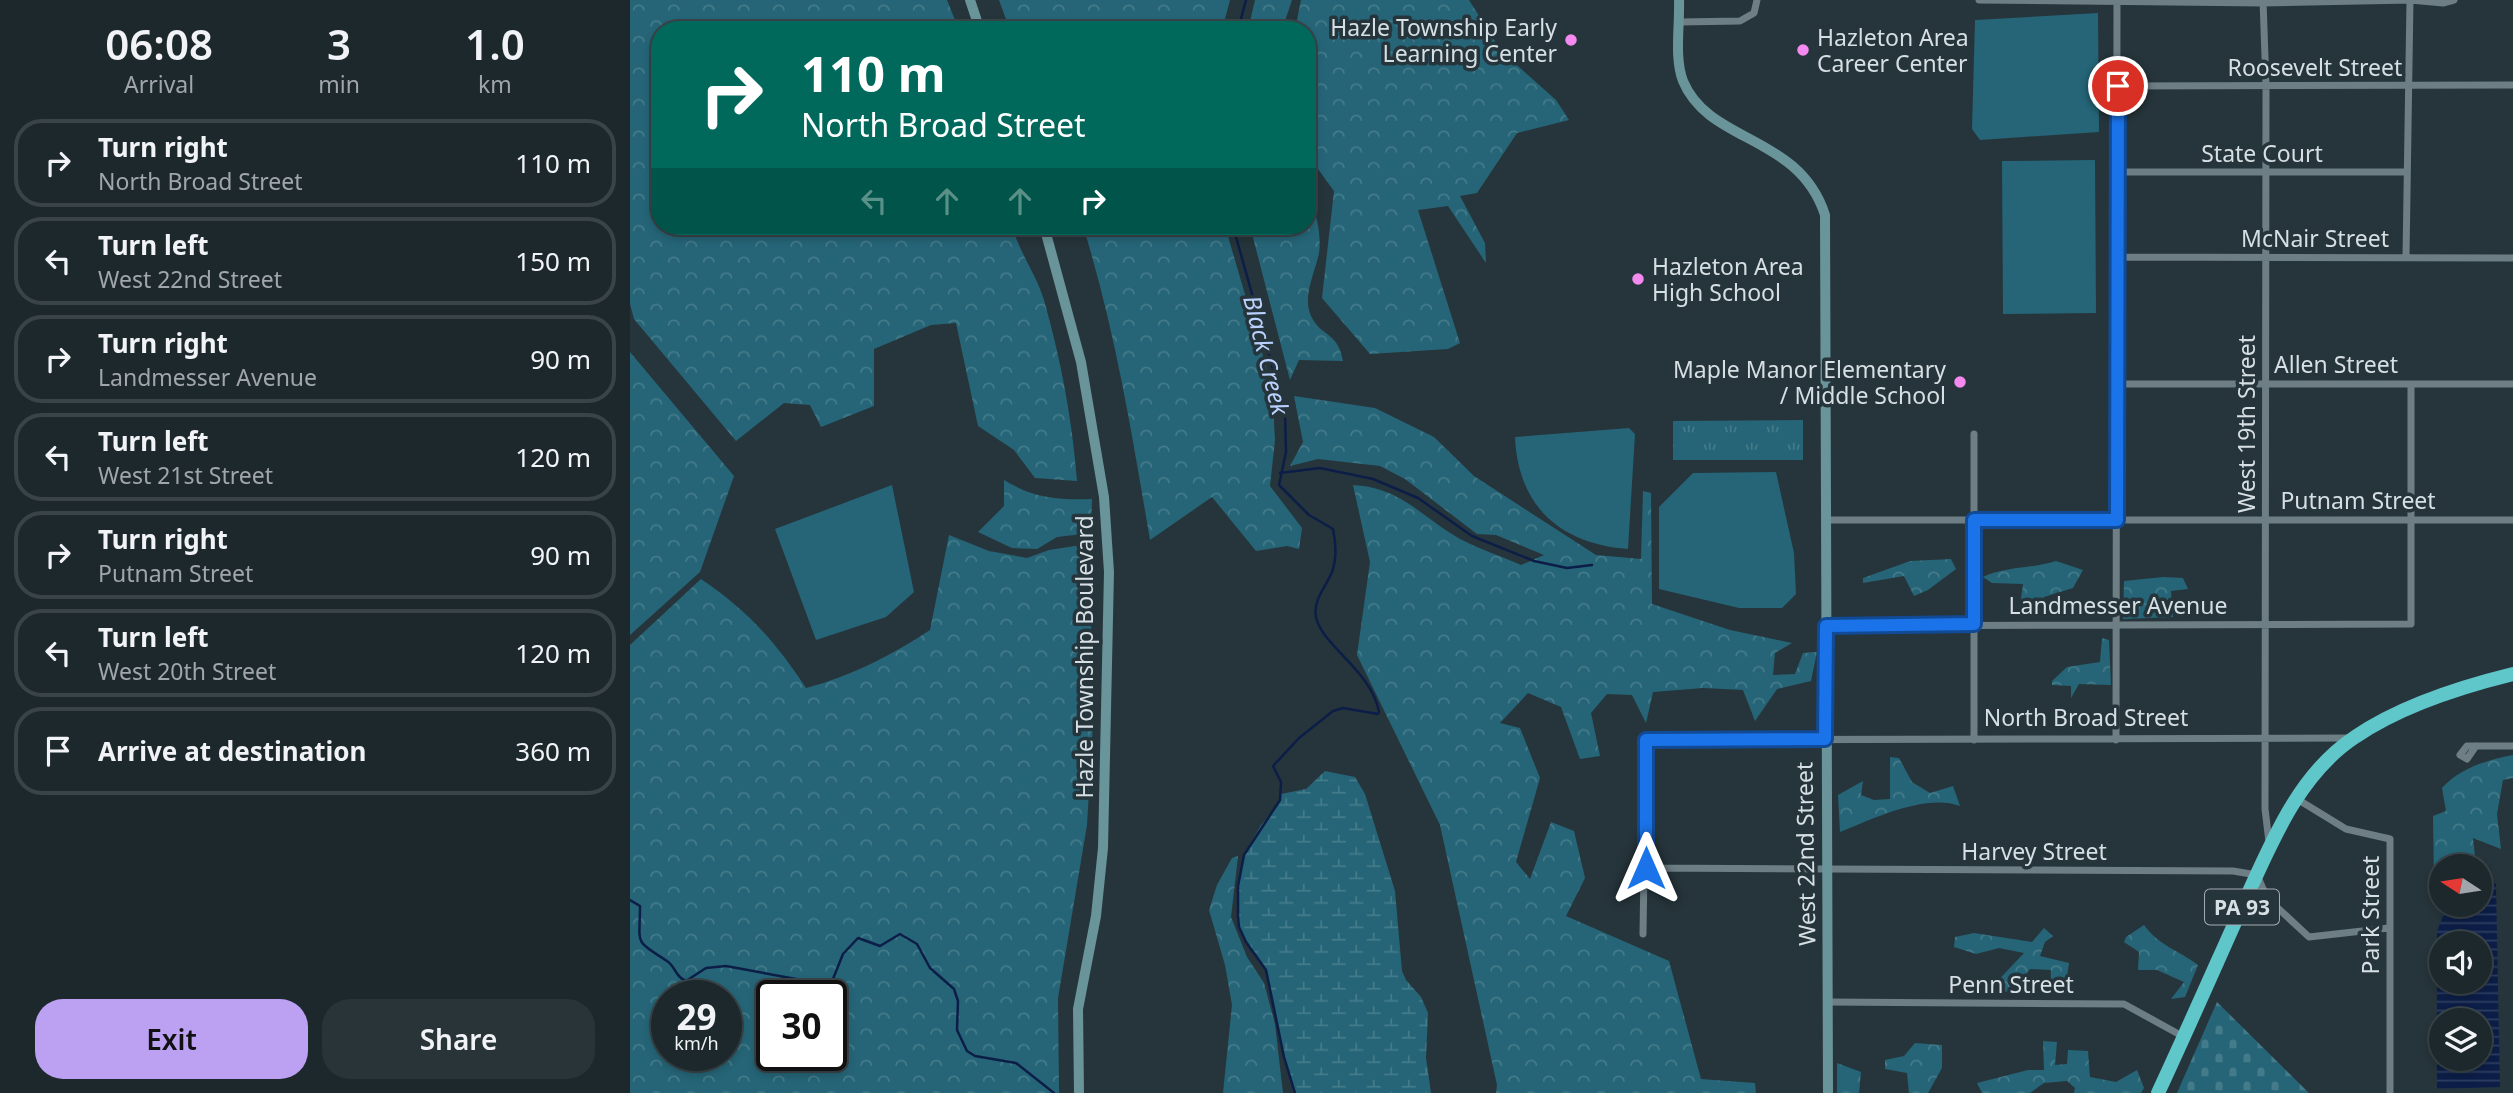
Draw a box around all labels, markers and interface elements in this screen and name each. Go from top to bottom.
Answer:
place label: Hazle Township Early Learning Center [1330,11,1557,69]
text: 06:08 [105,15,213,72]
text: 3 [327,15,351,72]
text: 1.0 [465,15,525,72]
place label: Hazleton Area Career Center [1817,21,1969,79]
marker: Hazle Township Early Learning Center [1563,32,1579,48]
text: 110 m [801,40,946,106]
marker: Hazleton Area Career Center [1795,42,1811,58]
icon: right [686,49,777,140]
street label: Roosevelt Street [2228,51,2402,83]
pin [2088,56,2148,116]
icon: arrive [2099,67,2137,105]
text: Arrival [124,68,194,100]
text: min [318,68,360,100]
text: km [478,68,512,100]
text: North Broad Street [801,103,1086,146]
text: Turn right [98,129,228,165]
street label: State Court [2201,137,2323,169]
icon: right [39,144,77,182]
text: 110 m [515,145,591,181]
text: North Broad Street [98,165,303,197]
icon: left [855,182,893,220]
icon: ahead [928,182,966,220]
icon: ahead [1001,182,1039,220]
icon: right [1074,182,1112,220]
street label: McNair Street [2241,222,2389,254]
text: Turn left [98,227,209,263]
icon: left [39,242,77,280]
text: 150 m [515,243,591,279]
place label: Hazleton Area High School [1652,250,1804,308]
text: West 22nd Street [98,263,282,295]
marker: Hazleton Area High School [1630,271,1646,287]
water label: Black Creek [1236,292,1298,419]
text: Turn right [98,325,228,361]
street label: West 19th Street [2230,335,2262,513]
icon: right [39,340,77,378]
text: 90 m [530,341,591,377]
street label: Allen Street [2274,348,2398,380]
place label: Maple Manor Elementary / Middle School [1673,353,1946,411]
text: Landmesser Avenue [98,361,317,393]
marker: Maple Manor Elementary / Middle School [1952,374,1968,390]
text: Turn left [98,423,209,459]
icon: left [39,438,77,476]
text: 120 m [515,439,591,475]
text: West 21st Street [98,459,273,491]
street label: Putnam Street [2280,484,2436,516]
street label: Hazle Township Boulevard [1068,515,1100,799]
text: Turn right [98,521,228,557]
icon: right [39,536,77,574]
text: 90 m [530,537,591,573]
text: Putnam Street [98,557,253,589]
street label: Landmesser Avenue [2008,589,2228,621]
text: Turn left [98,619,209,655]
icon: left [39,634,77,672]
text: 120 m [515,635,591,671]
text: West 20th Street [98,655,276,687]
street label: North Broad Street [1984,701,2188,733]
icon: arrive [39,732,77,770]
text: Arrive at destination [98,733,367,769]
text: 360 m [515,733,591,769]
street label: West 22nd Street [1787,762,1823,946]
position arrow [1609,831,1683,905]
street label: Harvey Street [1961,835,2107,867]
north arrow [2429,854,2492,917]
map controls [2429,854,2492,1071]
street label: Park Street [2354,856,2386,974]
road number: PA 93 [2205,890,2279,925]
button: sound [2429,931,2492,994]
street label: Penn Street [1948,968,2074,1000]
speed limit sign: 30 [756,980,847,1071]
text: 29 [676,993,717,1040]
button: Exit [35,999,308,1079]
button: Share [322,999,595,1079]
button: layers [2429,1008,2492,1071]
text: km/h [674,1031,719,1055]

